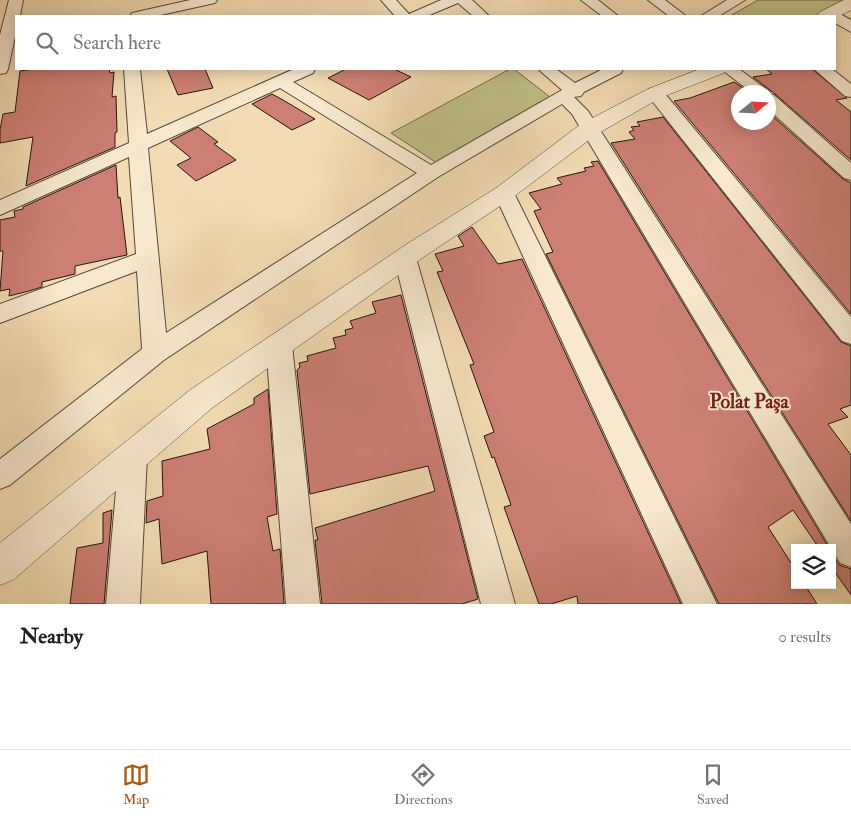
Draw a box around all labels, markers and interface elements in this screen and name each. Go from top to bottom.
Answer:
search box [15,15,836,70]
icon: search [33,29,61,57]
text: Search here [73,31,161,55]
north arrow [731,85,776,130]
district label: Polat Paşa [709,389,789,414]
map controls [791,544,836,589]
button: layers [791,544,836,589]
text: Nearby [20,623,83,650]
text: 0 results [778,627,831,647]
tab: Map [122,761,150,808]
tab: Directions [394,761,453,808]
tab: Saved [697,761,729,808]

